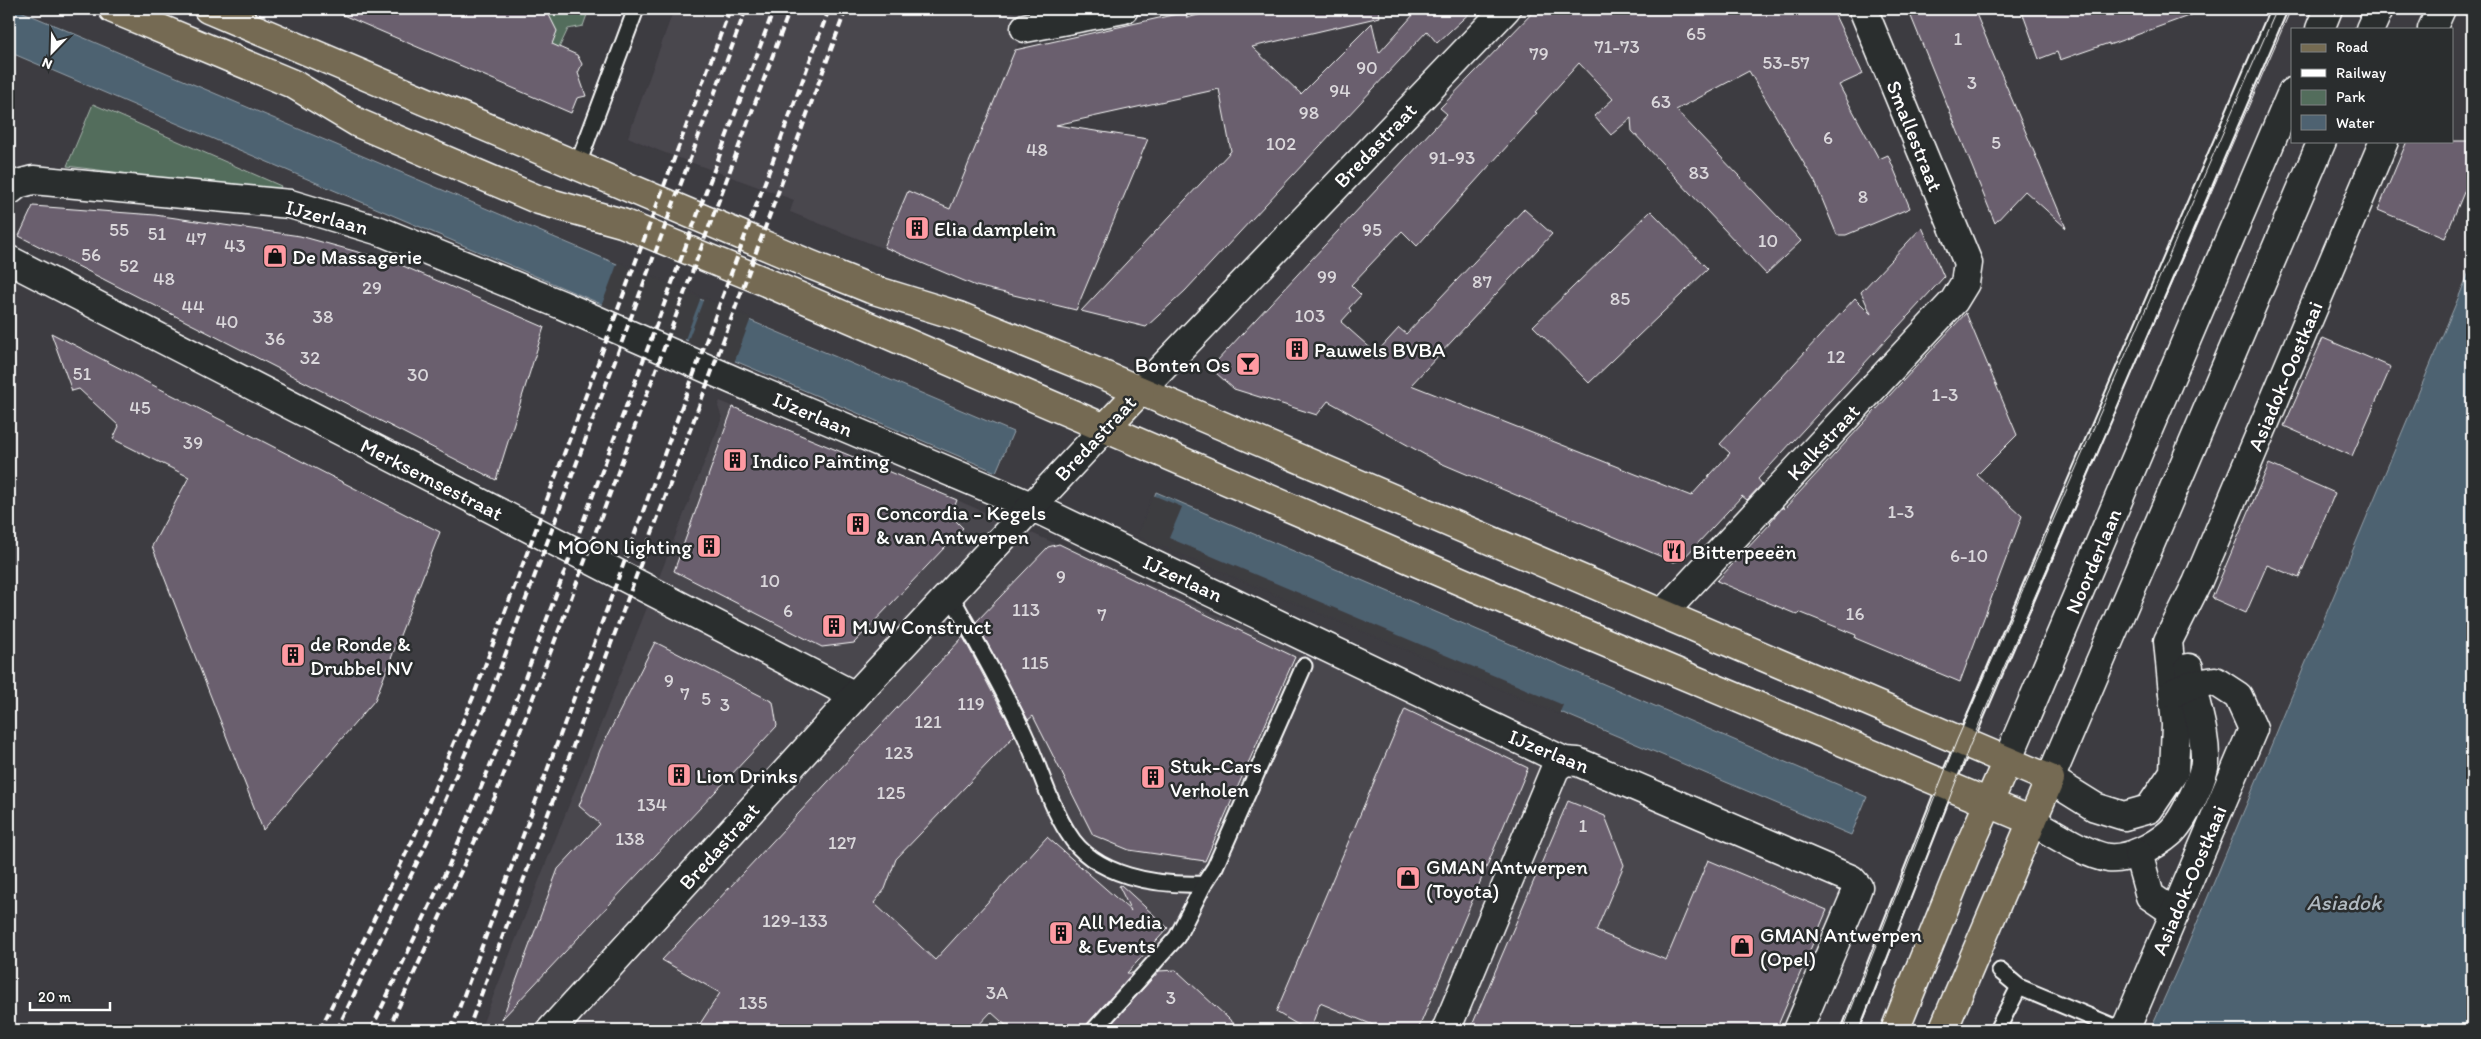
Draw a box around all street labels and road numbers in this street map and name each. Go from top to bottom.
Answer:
street label: Smallestraat [1881,77,1949,195]
street label: Bredastraat [1328,97,1422,193]
street label: IJzerlaan [283,194,371,240]
street label: Asiadok-Oostkaai [2242,297,2328,455]
street label: IJzerlaan [769,386,857,442]
street label: Bredastraat [1049,390,1141,486]
street label: Kalkstraat [1781,399,1865,485]
street label: Merksemsestraat [357,432,508,526]
street label: Noorderlaan [2060,505,2126,617]
street label: IJzerlaan [1139,549,1227,607]
street label: IJzerlaan [1505,724,1593,778]
street label: Bredastraat [673,797,765,895]
street label: Asiadok-Oostkaai [2146,801,2232,959]

